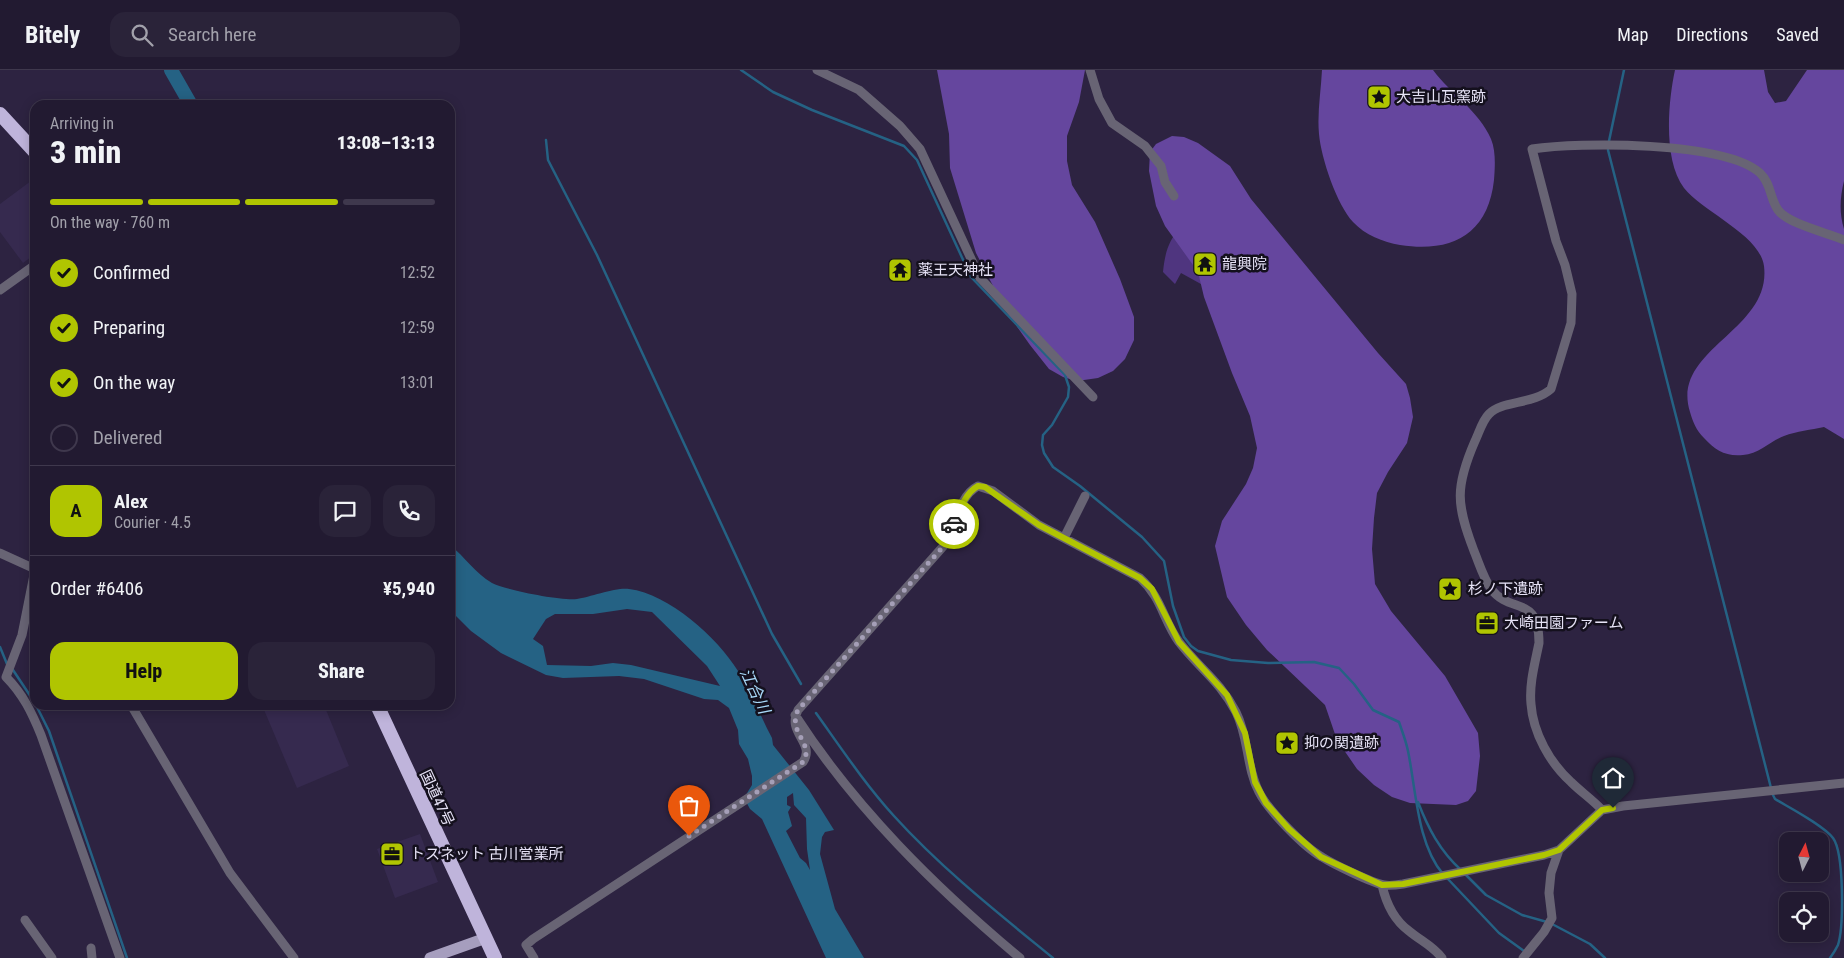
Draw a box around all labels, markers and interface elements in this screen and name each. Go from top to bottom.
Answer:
search box [110,12,460,57]
text: Bitely [25,21,80,49]
icon: search [128,21,156,49]
text: Search here [168,23,256,46]
text: Map [1617,24,1648,45]
text: Directions [1676,24,1748,45]
text: Saved [1776,24,1819,45]
place icon: 大吉山瓦窯跡 [1366,84,1392,110]
place label: 大吉山瓦窯跡 [1396,88,1486,106]
text: Arriving in [50,114,114,133]
text: 13:08–13:13 [337,131,435,154]
text: 3 min [50,133,121,171]
text: On the way · 760 m [50,213,170,232]
temple icon: 龍興院 [1192,251,1218,277]
place label: 龍興院 [1222,255,1267,273]
temple icon: 薬王天神社 [887,257,913,283]
icon: check [50,259,78,287]
text: Confirmed [93,261,170,284]
place label: 薬王天神社 [918,261,993,279]
text: 12:52 [400,263,435,282]
icon: check [50,314,78,342]
text: Preparing [93,316,165,339]
text: 12:59 [400,318,435,337]
icon: check [50,369,78,397]
text: On the way [93,371,175,394]
text: 13:01 [400,373,435,392]
text: Delivered [93,426,162,449]
button: chat [319,485,371,537]
button: phone [383,485,435,537]
text: Alex [114,490,148,513]
text: A [70,499,82,522]
courier [929,499,979,549]
icon: car [940,510,968,538]
text: Courier · 4.5 [114,513,191,532]
place icon: 杉ノ下遺跡 [1437,576,1463,602]
text: Order #6406 [50,577,143,600]
text: ¥5,940 [383,577,435,600]
place label: 杉ノ下遺跡 [1468,580,1543,598]
office icon: 大崎田園ファーム [1474,610,1500,636]
place label: 大崎田園ファーム [1504,614,1624,632]
button: Help [50,642,238,700]
button: Share [248,642,435,700]
water label: 江合川 [736,665,775,719]
place icon: 抑の関遺跡 [1274,730,1300,756]
place label: 抑の関遺跡 [1304,734,1379,752]
pin [1592,757,1634,808]
icon: home [1599,764,1627,792]
street label: 国道47号 [416,767,458,829]
pin [668,785,710,836]
icon: bag [675,792,703,820]
north arrow [1779,832,1829,882]
map controls [1779,832,1829,942]
office icon: トスネット 古川営業所 [379,841,405,867]
place label: トスネット 古川営業所 [410,845,563,863]
button: locate [1779,892,1829,942]

